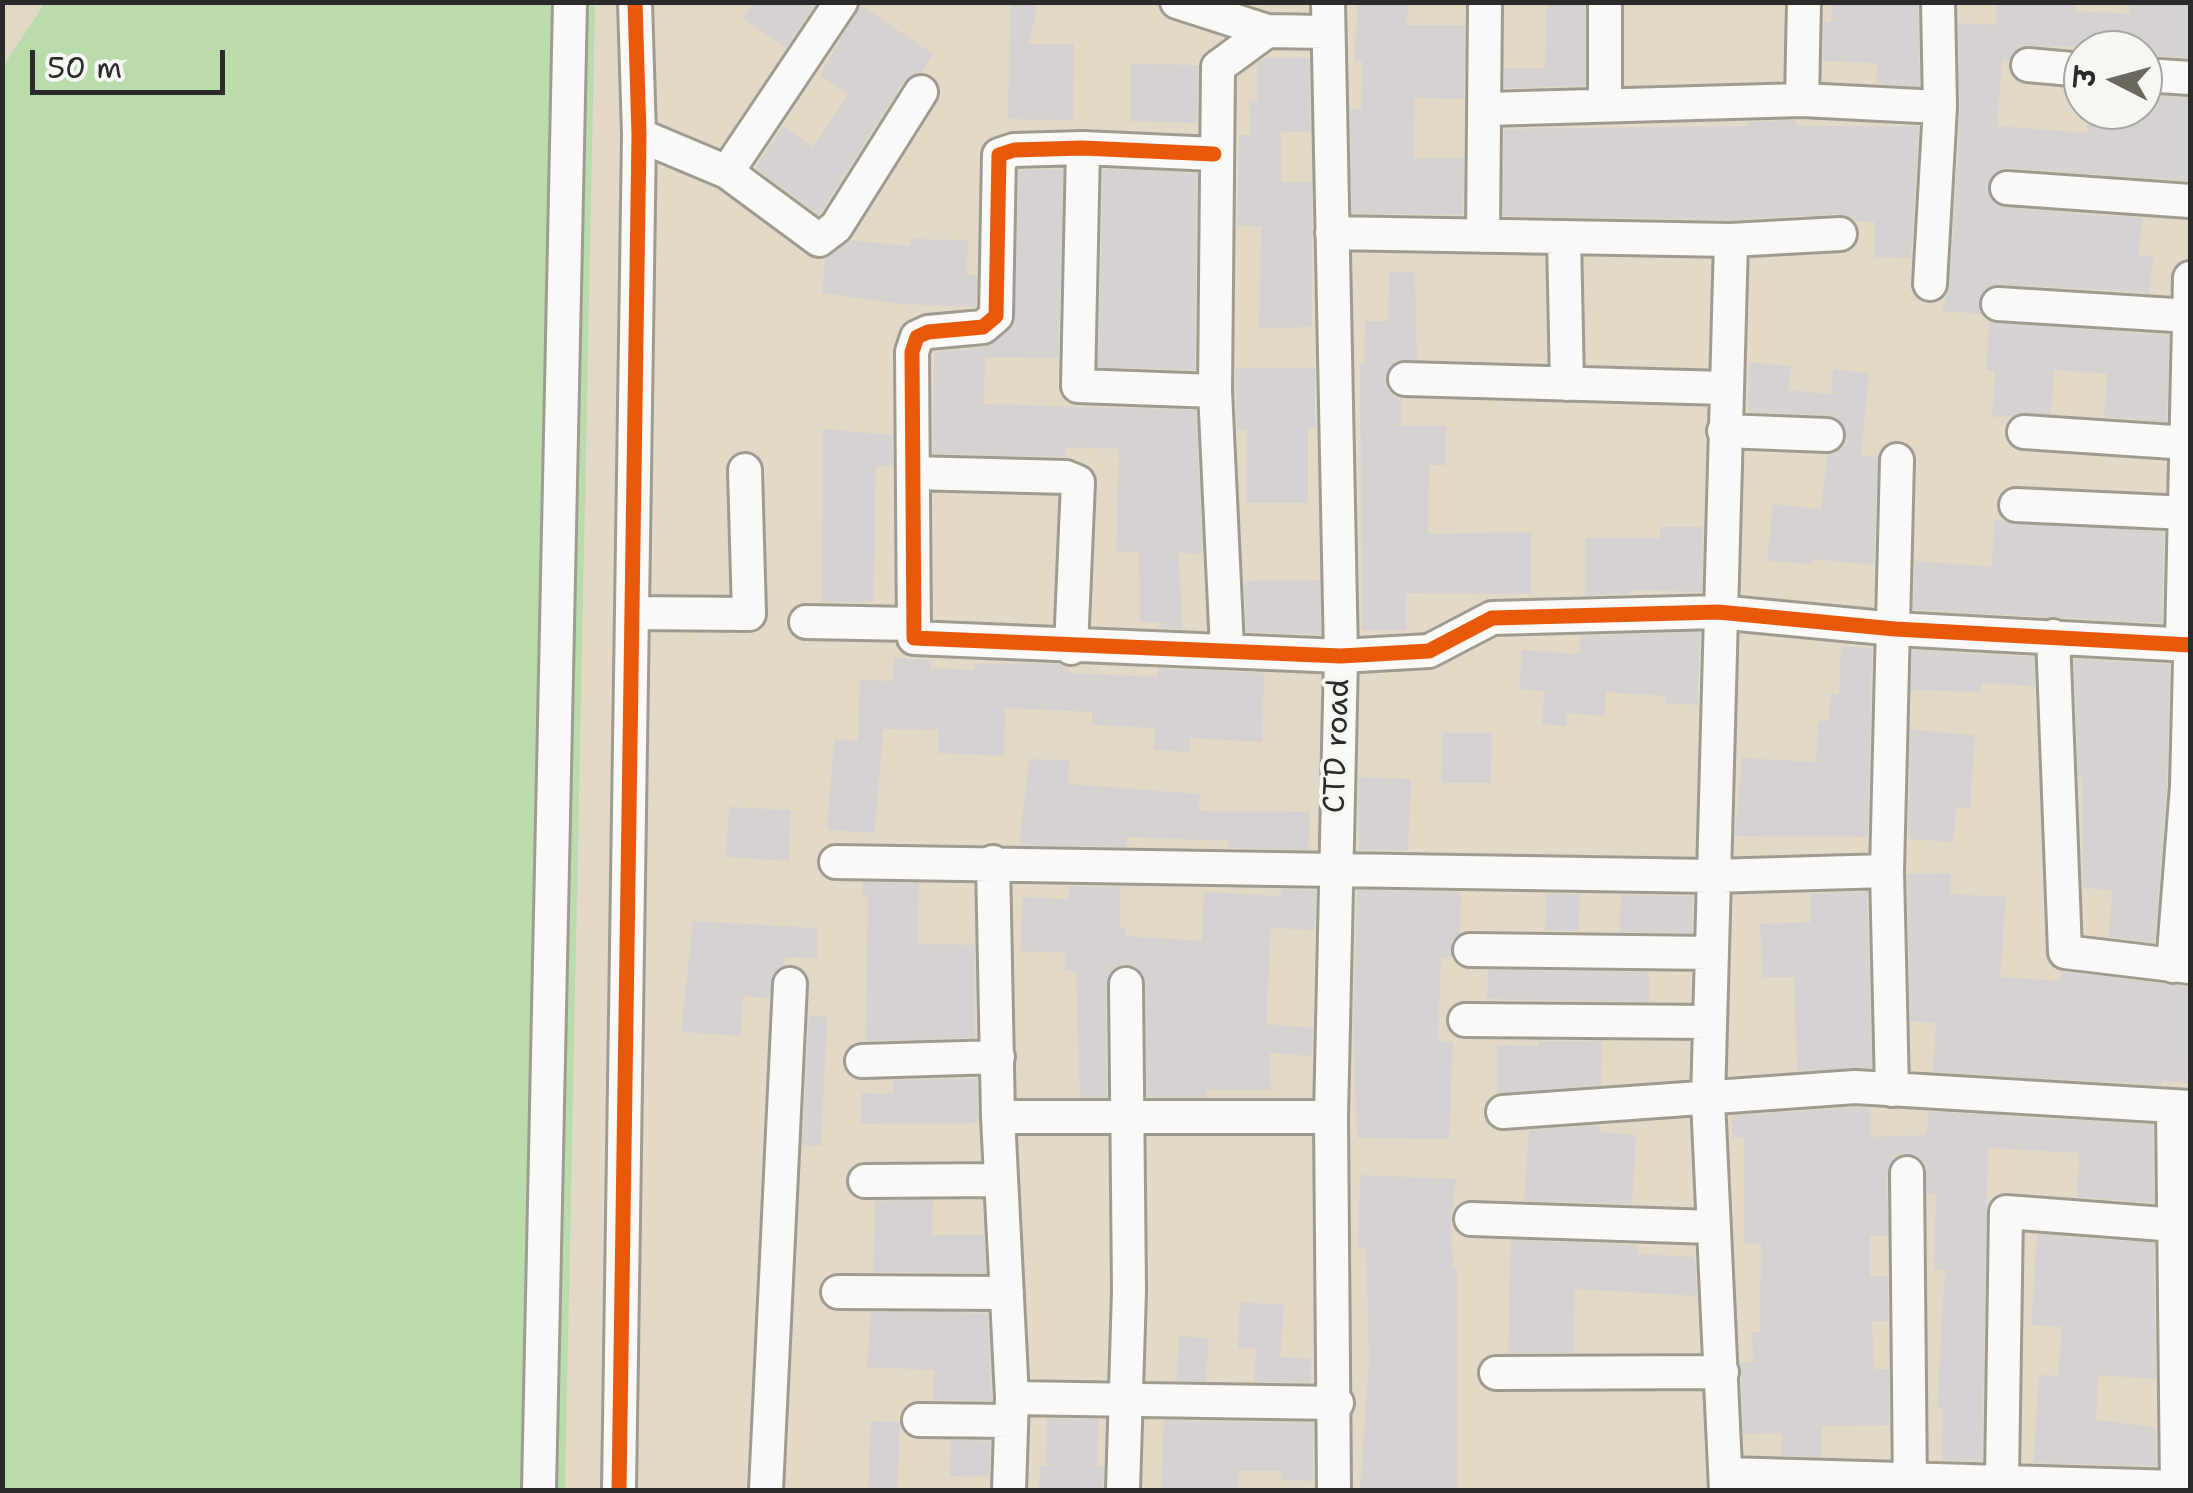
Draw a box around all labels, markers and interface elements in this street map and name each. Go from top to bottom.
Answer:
scale bar [35,30,230,92]
north arrow [2063,30,2163,130]
text: 50 m [47,47,122,88]
text: उ [2065,66,2105,88]
street label: CTD road [1318,678,1358,814]

